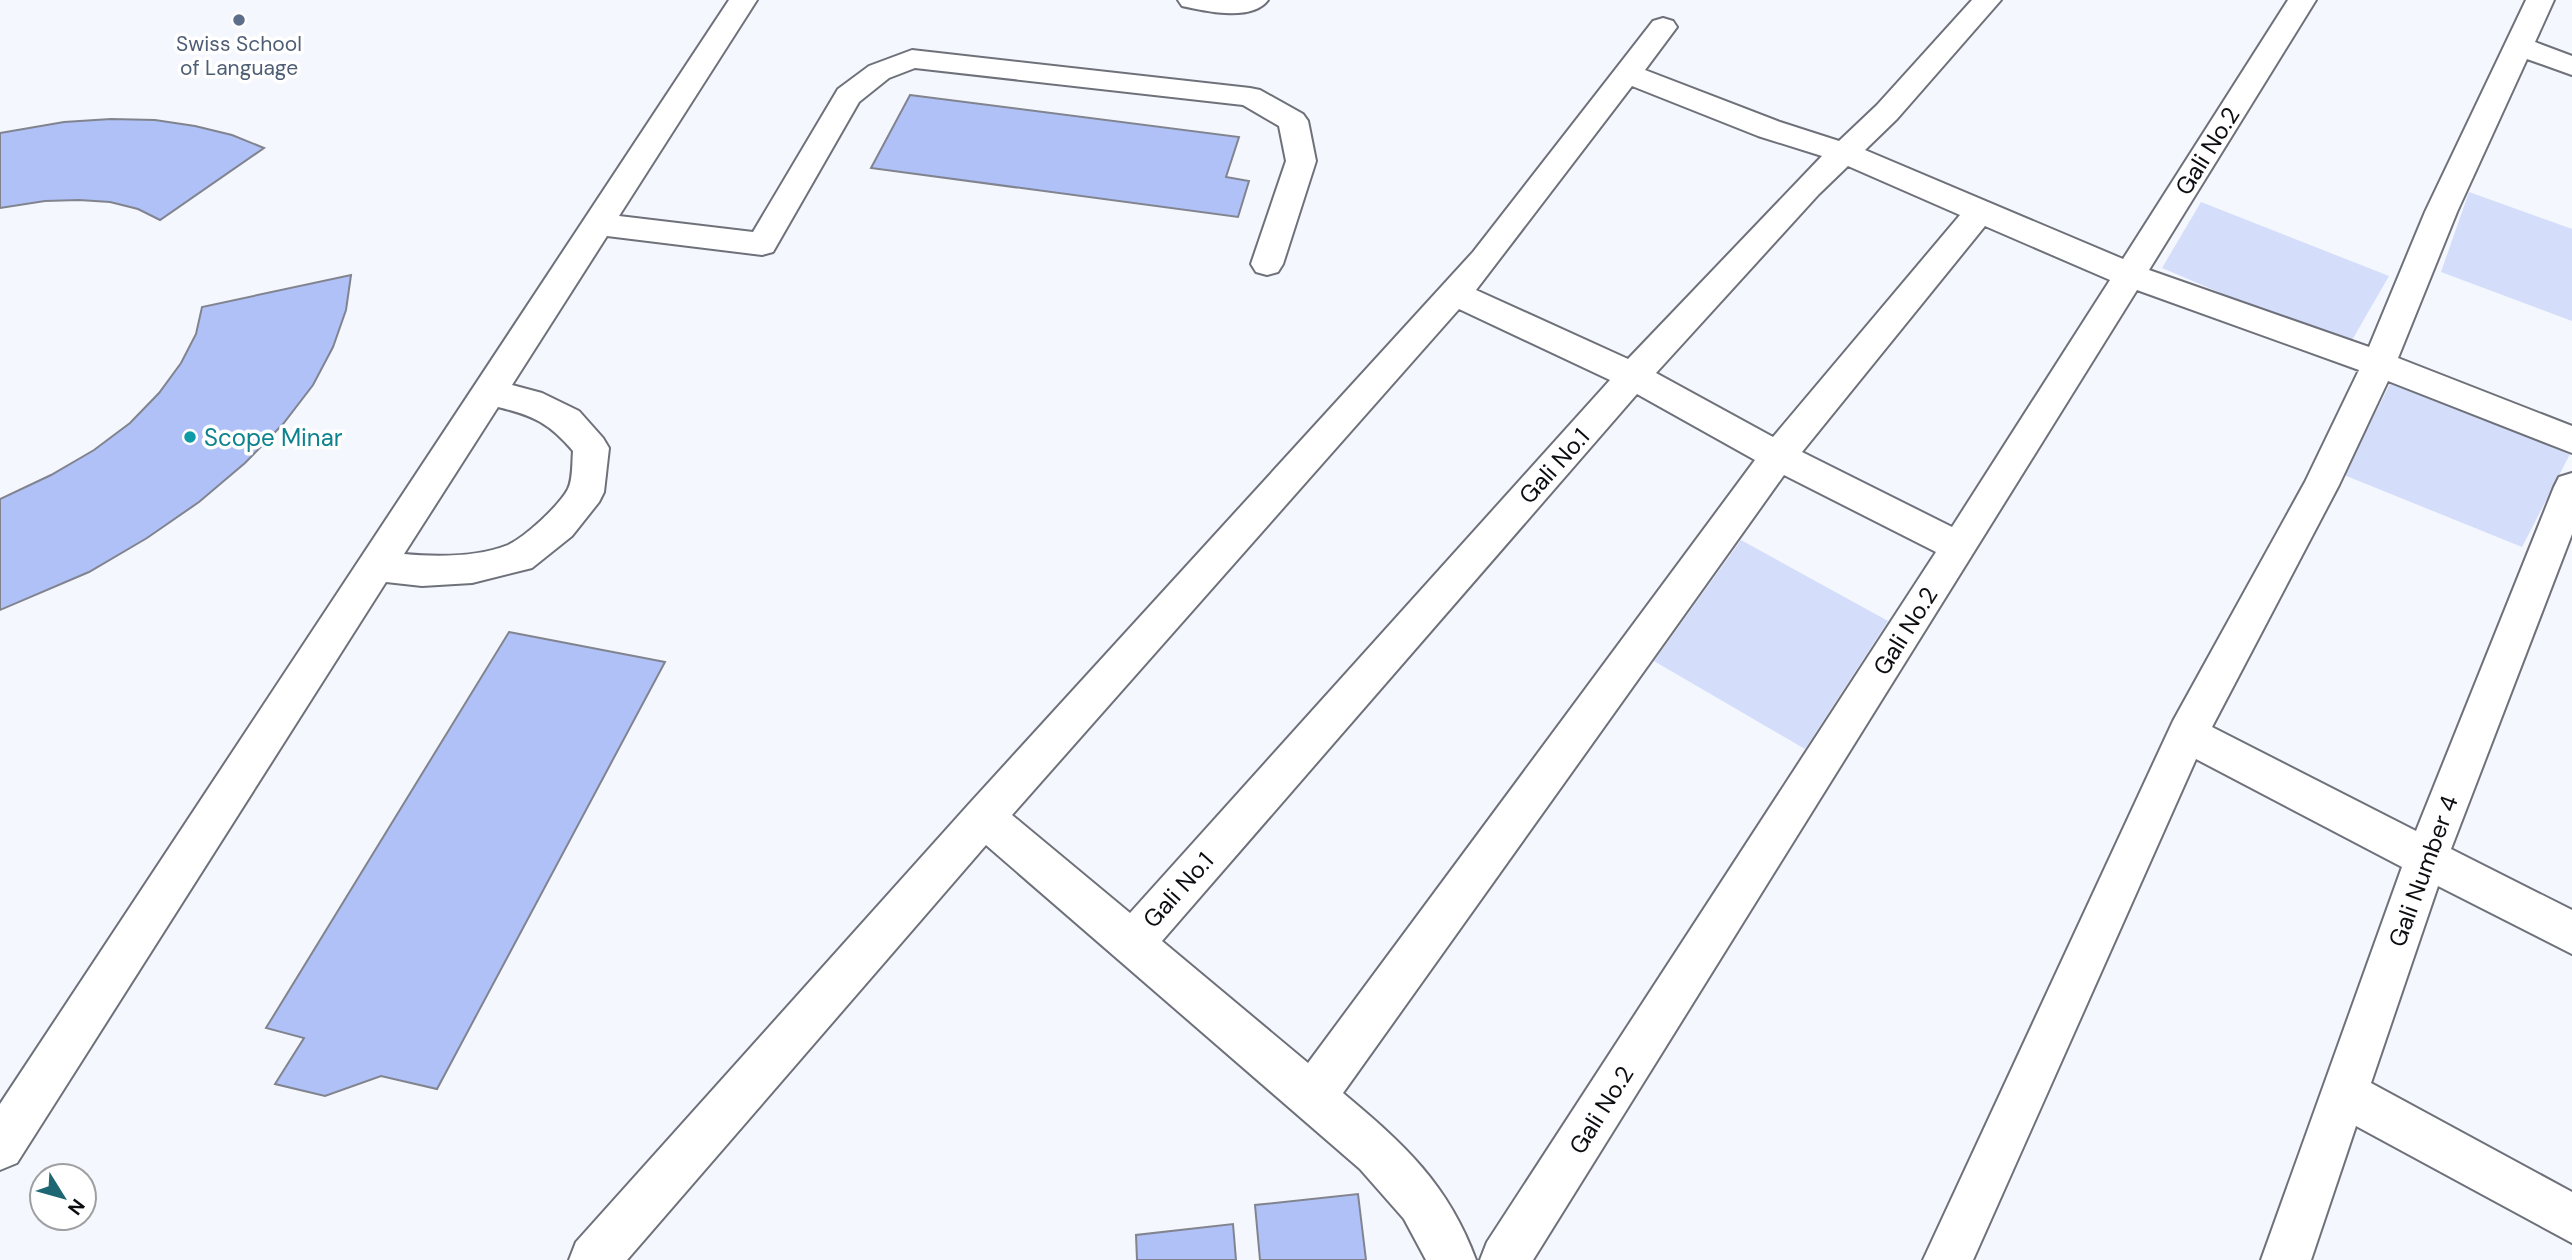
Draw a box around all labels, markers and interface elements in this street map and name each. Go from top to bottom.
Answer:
marker: Swiss School of Language [231,12,247,28]
place label: Swiss School of Language [176,30,302,82]
street label: Gali No.2 [2168,101,2246,201]
place label: Scope Minar [204,422,343,453]
street label: Gali No.1 [1512,422,1596,510]
marker: Scope Minar [182,429,198,445]
street label: Gali No.2 [1866,581,1944,681]
street label: Gali Number 4 [2381,791,2465,951]
street label: Gali No.1 [1136,846,1220,934]
street label: Gali No.2 [1562,1060,1640,1160]
north arrow [28,1162,98,1232]
text: N [62,1194,90,1220]

